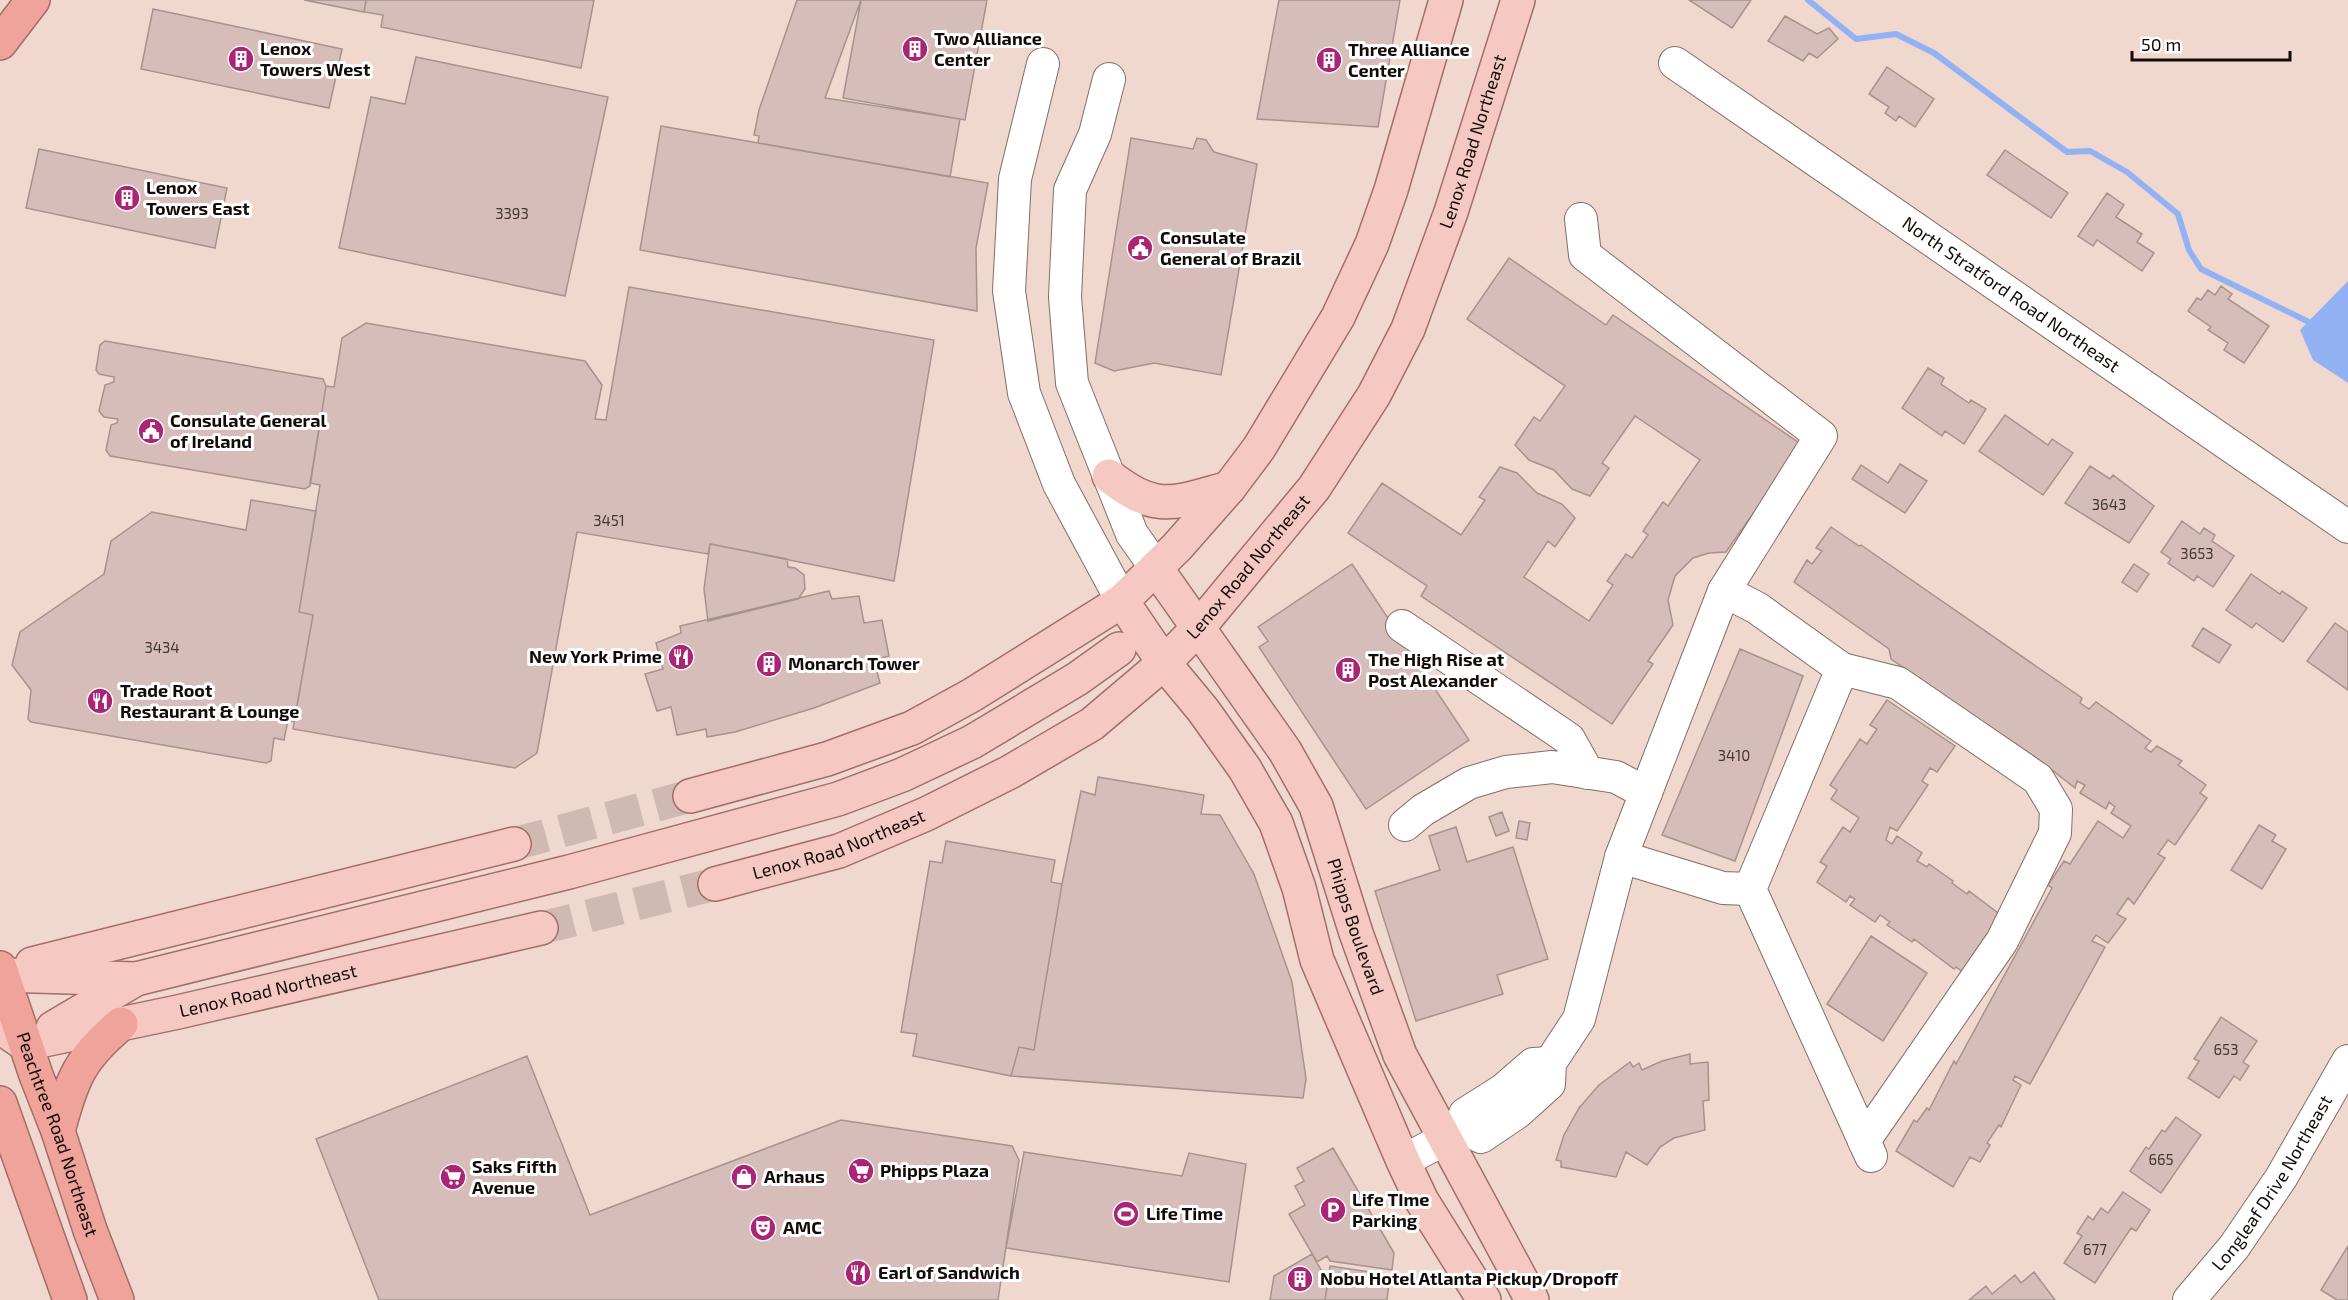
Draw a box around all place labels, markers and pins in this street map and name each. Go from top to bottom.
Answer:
place label: Two Alliance Center [934,27,1042,70]
building icon: Two Alliance Center [900,34,930,64]
place label: Lenox Towers West [260,37,371,80]
place label: Three Alliance Center [1348,38,1470,81]
building icon: Lenox Towers West [226,44,256,74]
building icon: Three Alliance Center [1314,45,1344,75]
place label: Lenox Towers East [146,176,250,219]
building icon: Lenox Towers East [112,183,142,213]
place label: Consulate General of Brazil [1160,226,1301,269]
public building icon: Consulate General of Brazil [1125,233,1155,263]
place label: Consulate General of Ireland [170,409,327,452]
public building icon: Consulate General of Ireland [136,416,166,446]
restaurant icon: New York Prime [666,642,696,672]
place label: New York Prime [529,645,662,667]
place label: The High Rise at Post Alexander [1368,648,1505,691]
building icon: Monarch Tower [754,649,784,679]
place label: Monarch Tower [788,652,920,674]
building icon: The High Rise at Post Alexander [1333,655,1363,685]
place label: Trade Root Restaurant & Lounge [120,679,299,722]
restaurant icon: Trade Root Restaurant & Lounge [85,686,115,716]
place label: Saks Fifth Avenue [472,1155,557,1198]
supermarket icon: Phipps Plaza [846,1156,876,1186]
place label: Phipps Plaza [880,1159,989,1181]
supermarket icon: Saks Fifth Avenue [438,1162,468,1192]
shop icon: Arhaus [729,1162,759,1192]
place label: Arhaus [764,1165,825,1187]
place label: Life TIme Parking [1352,1188,1430,1231]
parking icon: Life TIme Parking [1318,1195,1348,1225]
sports icon: Life Time [1111,1199,1141,1229]
place label: Life Time [1146,1202,1223,1224]
theatre icon: AMC [748,1213,778,1243]
place label: AMC [783,1216,822,1238]
restaurant icon: Earl of Sandwich [843,1258,873,1288]
place label: Earl of Sandwich [878,1261,1020,1283]
building icon: Nobu Hotel Atlanta Pickup/Dropoff [1285,1264,1315,1294]
place label: Nobu Hotel Atlanta Pickup/Dropoff [1320,1267,1619,1289]

